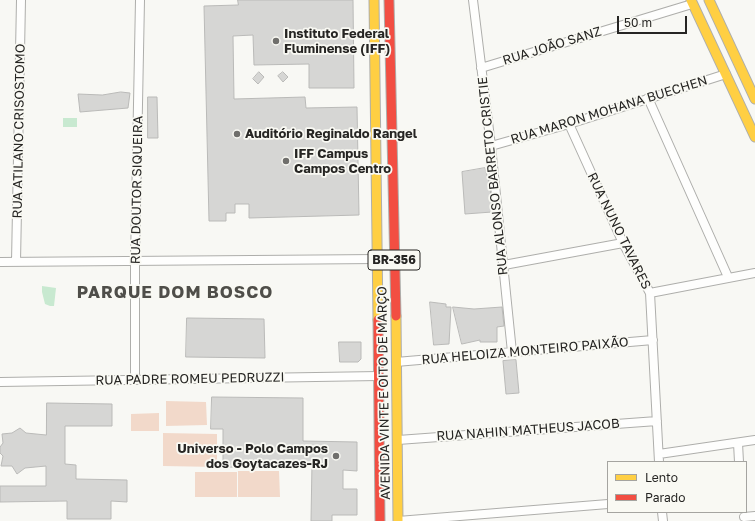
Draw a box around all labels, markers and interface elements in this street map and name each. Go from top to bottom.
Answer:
scale bar [619,8,689,34]
text: 50 m [624,15,652,30]
street label: RUA JOÃO SANZ [501,24,603,68]
place label: Instituto Federal Fluminense (IFF) [284,26,390,57]
marker: Instituto Federal Fluminense (IFF) [271,36,281,46]
street label: RUA ATILANO CRISOSTOMO [10,43,28,219]
street label: RUA MARON MOHANA BUECHEN [509,73,709,147]
street label: RUA ALONSO BARRETO CRISTIE [475,76,511,276]
street label: RUA DOUTOR SIQUEIRA [128,116,146,264]
place label: Auditório Reginaldo Rangel [245,126,417,142]
marker: Auditório Reginaldo Rangel [232,129,242,139]
place label: IFF Campus Campos Centro [294,146,391,177]
marker: IFF Campus Campos Centro [281,156,291,166]
street label: RUA NUNO TAVARES [584,170,654,292]
road number: BR-356 [368,250,420,270]
district label: PARQUE DOM BOSCO [77,283,273,303]
street label: AVENIDA VINTE E OITO DE MARÇO [374,286,394,500]
street label: RUA HELOIZA MONTEIRO PAIXÃO [421,334,629,368]
street label: RUA PADRE ROMEU PEDRUZZI [95,370,285,388]
street label: RUA NAHIN MATHEUS JACOB [436,416,620,444]
place label: Universo - Polo Campos dos Goytacazes-RJ [177,441,328,472]
marker: Universo - Polo Campos dos Goytacazes-RJ [331,451,341,461]
legend [607,461,747,513]
text: Lento [645,470,678,485]
text: Parado [645,490,685,505]

